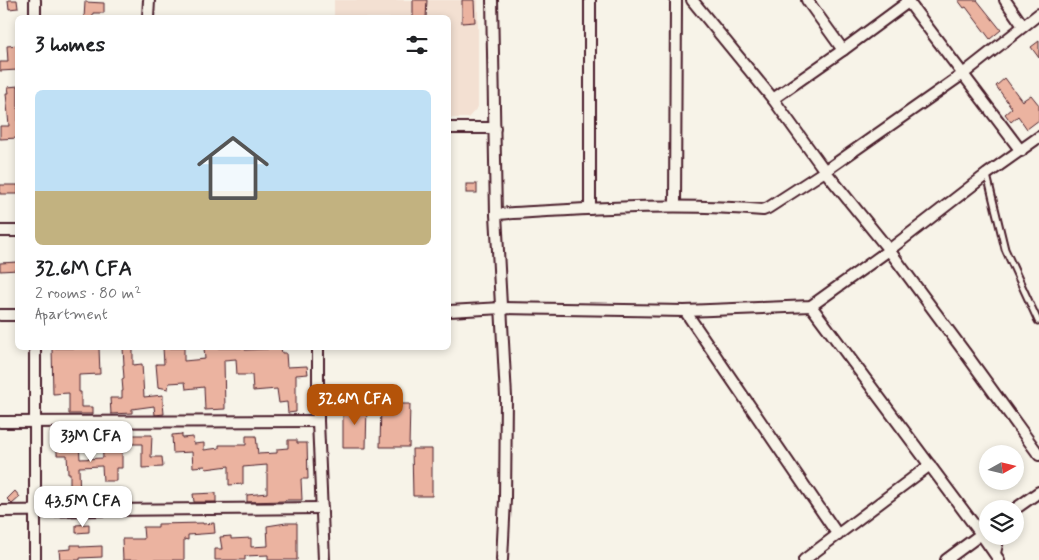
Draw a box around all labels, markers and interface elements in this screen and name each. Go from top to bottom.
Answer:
text: 3 homes [35,31,105,59]
icon: filters [403,31,431,59]
icon: home [188,123,278,213]
text: 32.6M CFA [35,255,132,283]
text: 2 rooms · 80 m² [35,283,141,304]
text: Apartment [35,304,108,325]
pin: 32.6M CFA [298,384,412,426]
text: 32.6M CFA [318,389,392,410]
pin: 33M CFA [45,420,137,463]
text: 33M CFA [61,426,121,447]
north arrow [979,445,1024,490]
map controls [979,445,1024,545]
pin: 43.5M CFA [26,486,140,528]
text: 43.5M CFA [45,491,121,512]
button: layers [979,500,1024,545]

